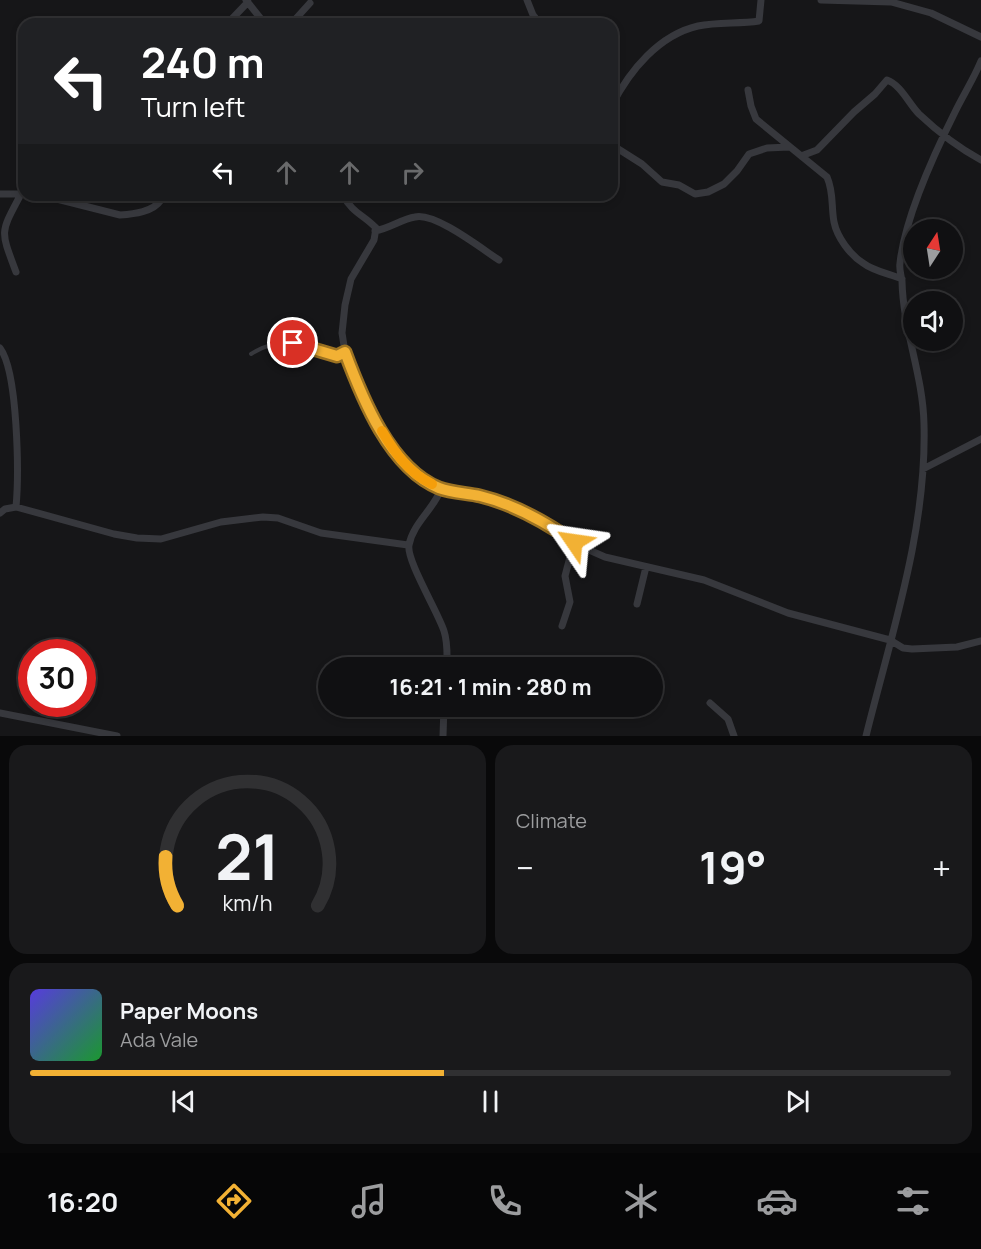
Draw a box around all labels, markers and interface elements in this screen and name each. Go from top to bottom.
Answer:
text: 240 m [141,33,265,91]
icon: left [42,42,120,120]
text: Turn left [141,88,245,125]
icon: left [207,156,240,189]
icon: ahead [270,156,303,189]
icon: ahead [333,156,366,189]
icon: right [396,156,429,189]
north arrow [903,219,963,279]
map controls [903,219,963,351]
button: sound [903,291,963,351]
pin [267,317,318,368]
icon: arrive [276,326,309,359]
position arrow [542,510,606,574]
speed limit sign: 30 [18,639,96,717]
text: 16:21 · 1 min · 280 m [390,672,591,702]
text: Climate [516,807,587,834]
text: 21 [215,813,280,899]
text: 19° [699,836,767,898]
text: − [516,845,534,890]
text: + [932,845,951,890]
text: km/h [223,889,272,918]
text: Paper Moons [120,996,258,1026]
text: Ada Vale [120,1026,198,1053]
icon: previous [167,1085,200,1118]
icon: pause [474,1085,507,1118]
icon: next [781,1085,814,1118]
icon: directions [213,1180,255,1222]
icon: music [348,1180,390,1222]
icon: phone [484,1180,526,1222]
icon: climate [620,1180,662,1222]
icon: car [756,1180,798,1222]
icon: filters [892,1180,934,1222]
text: 16:20 [47,1183,119,1220]

